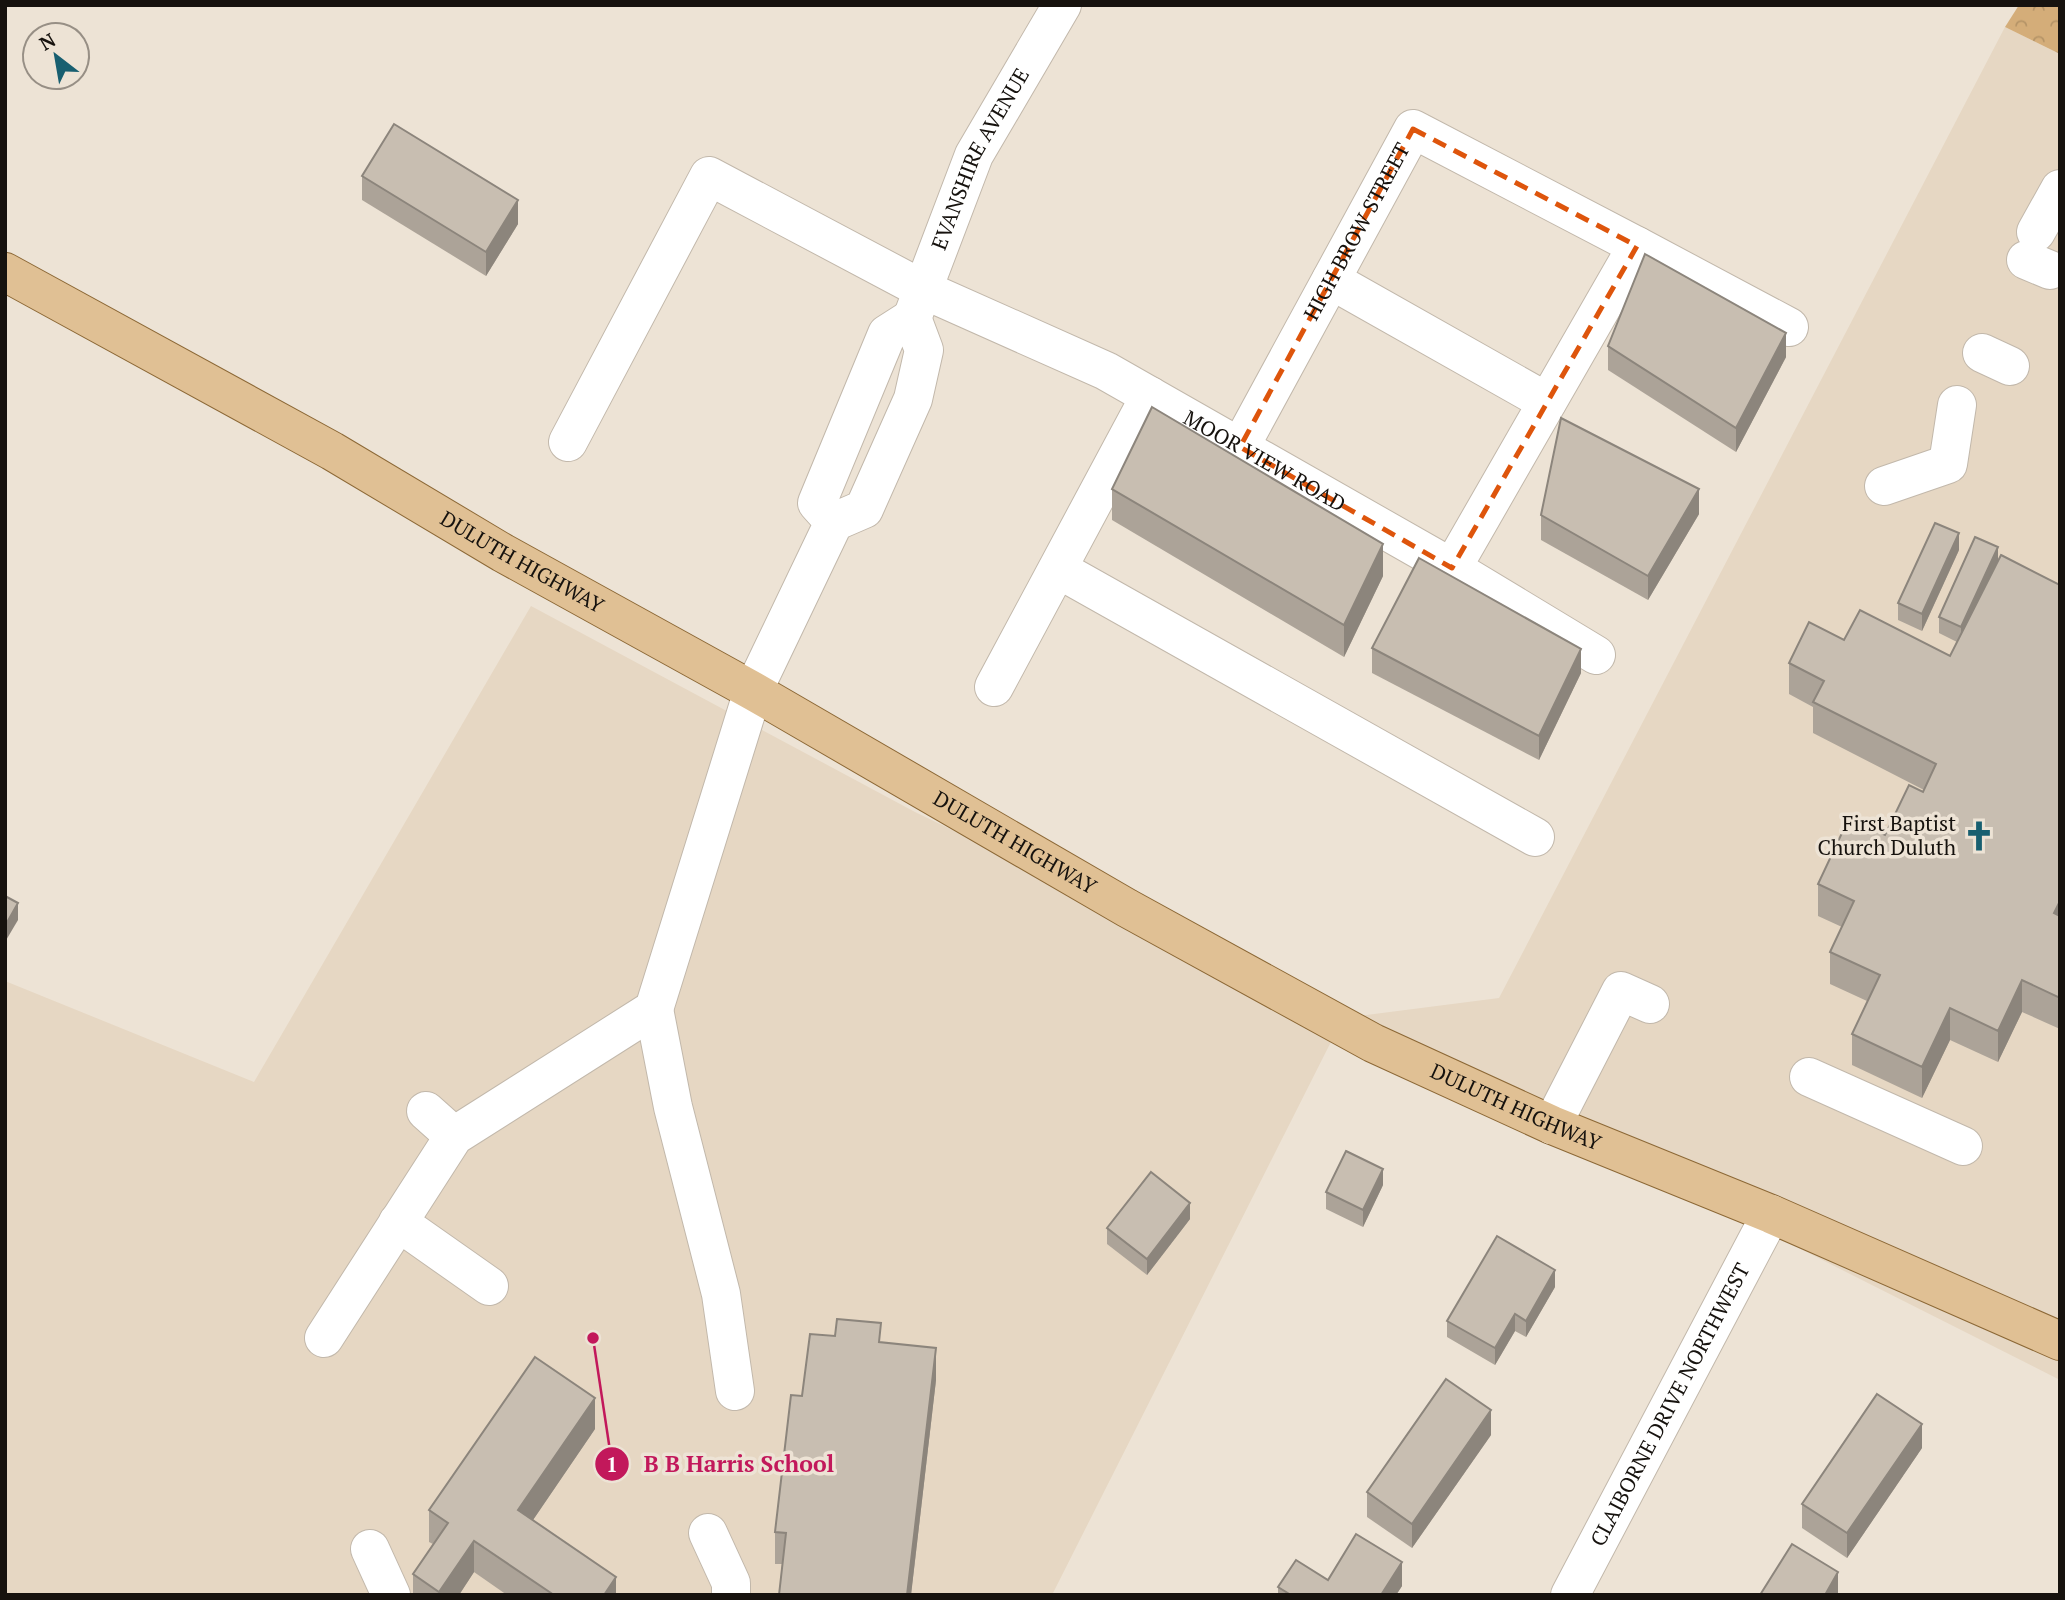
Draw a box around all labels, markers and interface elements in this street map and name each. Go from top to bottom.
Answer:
north arrow [21,21,91,91]
text: N [34,26,60,55]
street label: EVANSHIRE AVENUE [924,62,1035,254]
street label: HIGH BROW STREET [1297,138,1416,325]
street label: MOOR VIEW ROAD [1179,403,1351,518]
street label: DULUTH HIGHWAY [435,504,610,619]
street label: DULUTH HIGHWAY [929,784,1102,901]
place label: First Baptist Church Duluth [1817,809,1956,861]
church icon: First Baptist Church Duluth [1962,819,1996,853]
street label: DULUTH HIGHWAY [1426,1056,1606,1157]
street label: CLAIBORNE DRIVE NORTHWEST [1583,1258,1756,1551]
callout: B B Harris School [595,1442,848,1486]
text: B B Harris School [644,1448,835,1479]
text: 1 [606,1450,618,1478]

